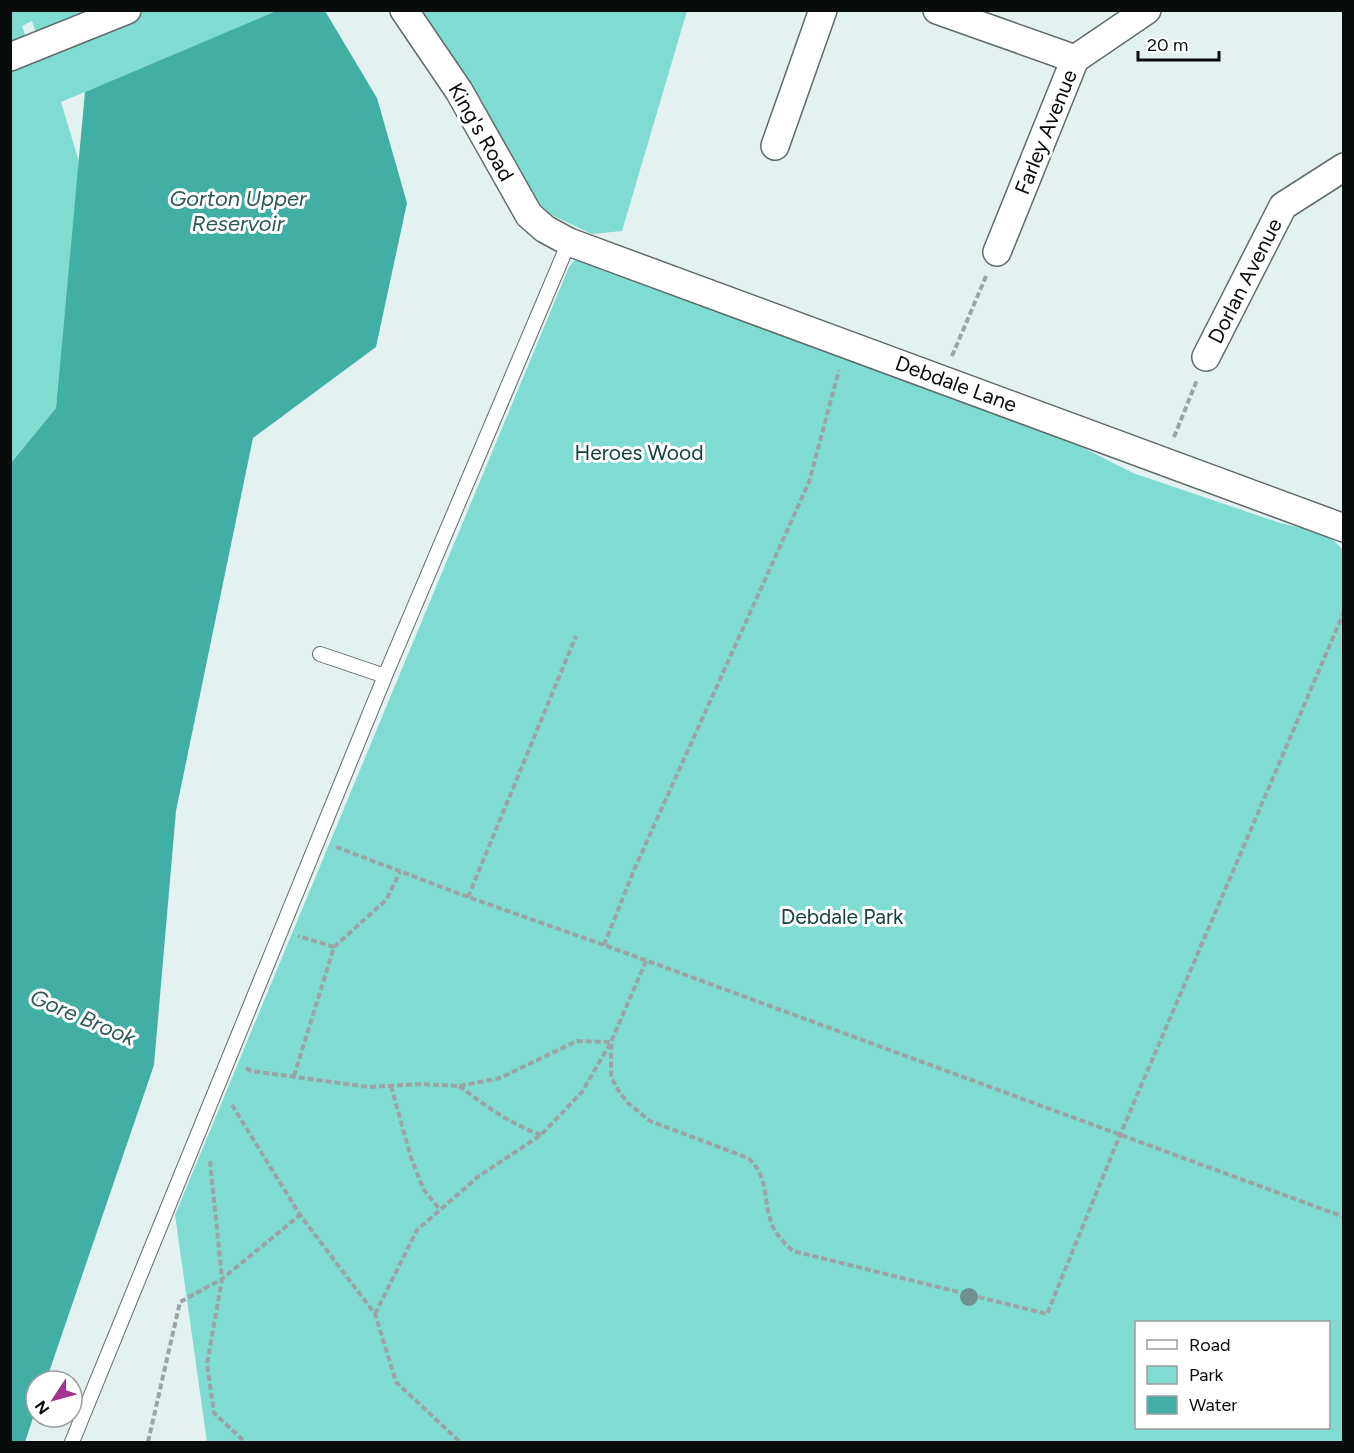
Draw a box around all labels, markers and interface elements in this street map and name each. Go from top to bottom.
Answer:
scale bar [1138,24,1219,62]
text: 20 m [1147,34,1188,56]
street label: Farley Avenue [1009,66,1082,198]
street label: King's Road [443,78,520,185]
water label: Gorton Upper Reservoir [169,185,308,237]
street label: Dorlan Avenue [1202,214,1287,347]
street label: Debdale Lane [892,350,1020,417]
park label: Heroes Wood [575,440,703,465]
park label: Debdale Park [781,904,904,929]
water label: Gore Brook [26,983,141,1052]
legend [1135,1321,1330,1429]
text: Road [1189,1334,1230,1356]
text: Park [1189,1364,1224,1386]
north arrow [24,1369,84,1429]
text: Water [1189,1394,1237,1416]
text: N [31,1397,54,1418]

